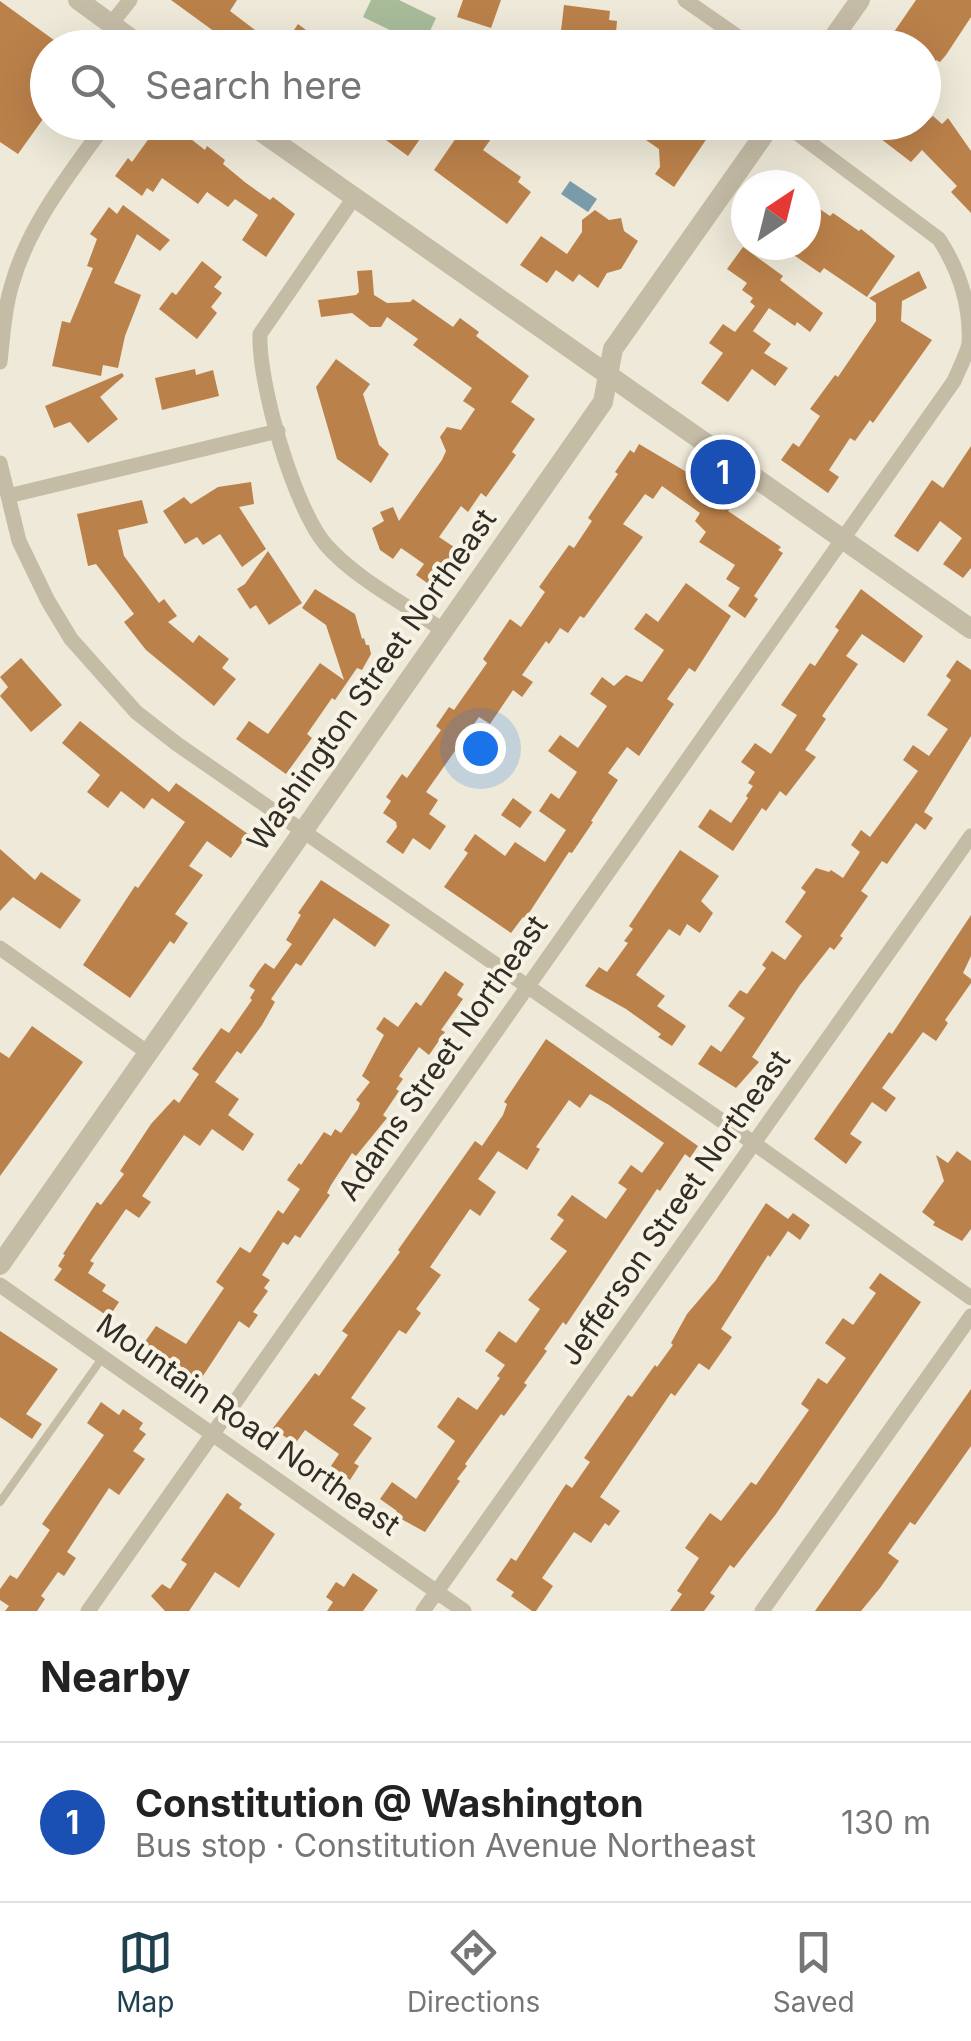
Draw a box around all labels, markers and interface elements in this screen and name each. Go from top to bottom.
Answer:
search box [30,30,941,140]
icon: search [65,58,120,113]
text: Search here [145,62,362,108]
north arrow [731,170,821,260]
pin: 1 [690,434,756,510]
street label: Washington Street Northeast [239,502,503,857]
your location [455,723,506,774]
street label: Adams Street Northeast [330,908,554,1207]
street label: Jefferson Street Northeast [551,1043,797,1372]
street label: Mountain Road Northeast [90,1306,407,1543]
text: Nearby [40,1651,191,1702]
text: Constitution @ Washington [135,1780,644,1826]
text: 1 [66,1803,79,1842]
text: 130 m [841,1803,931,1842]
text: Bus stop · Constitution Avenue Northeast [135,1826,756,1865]
tab: Map [116,1925,174,2019]
tab: Directions [407,1925,540,2019]
tab: Saved [773,1925,855,2019]

